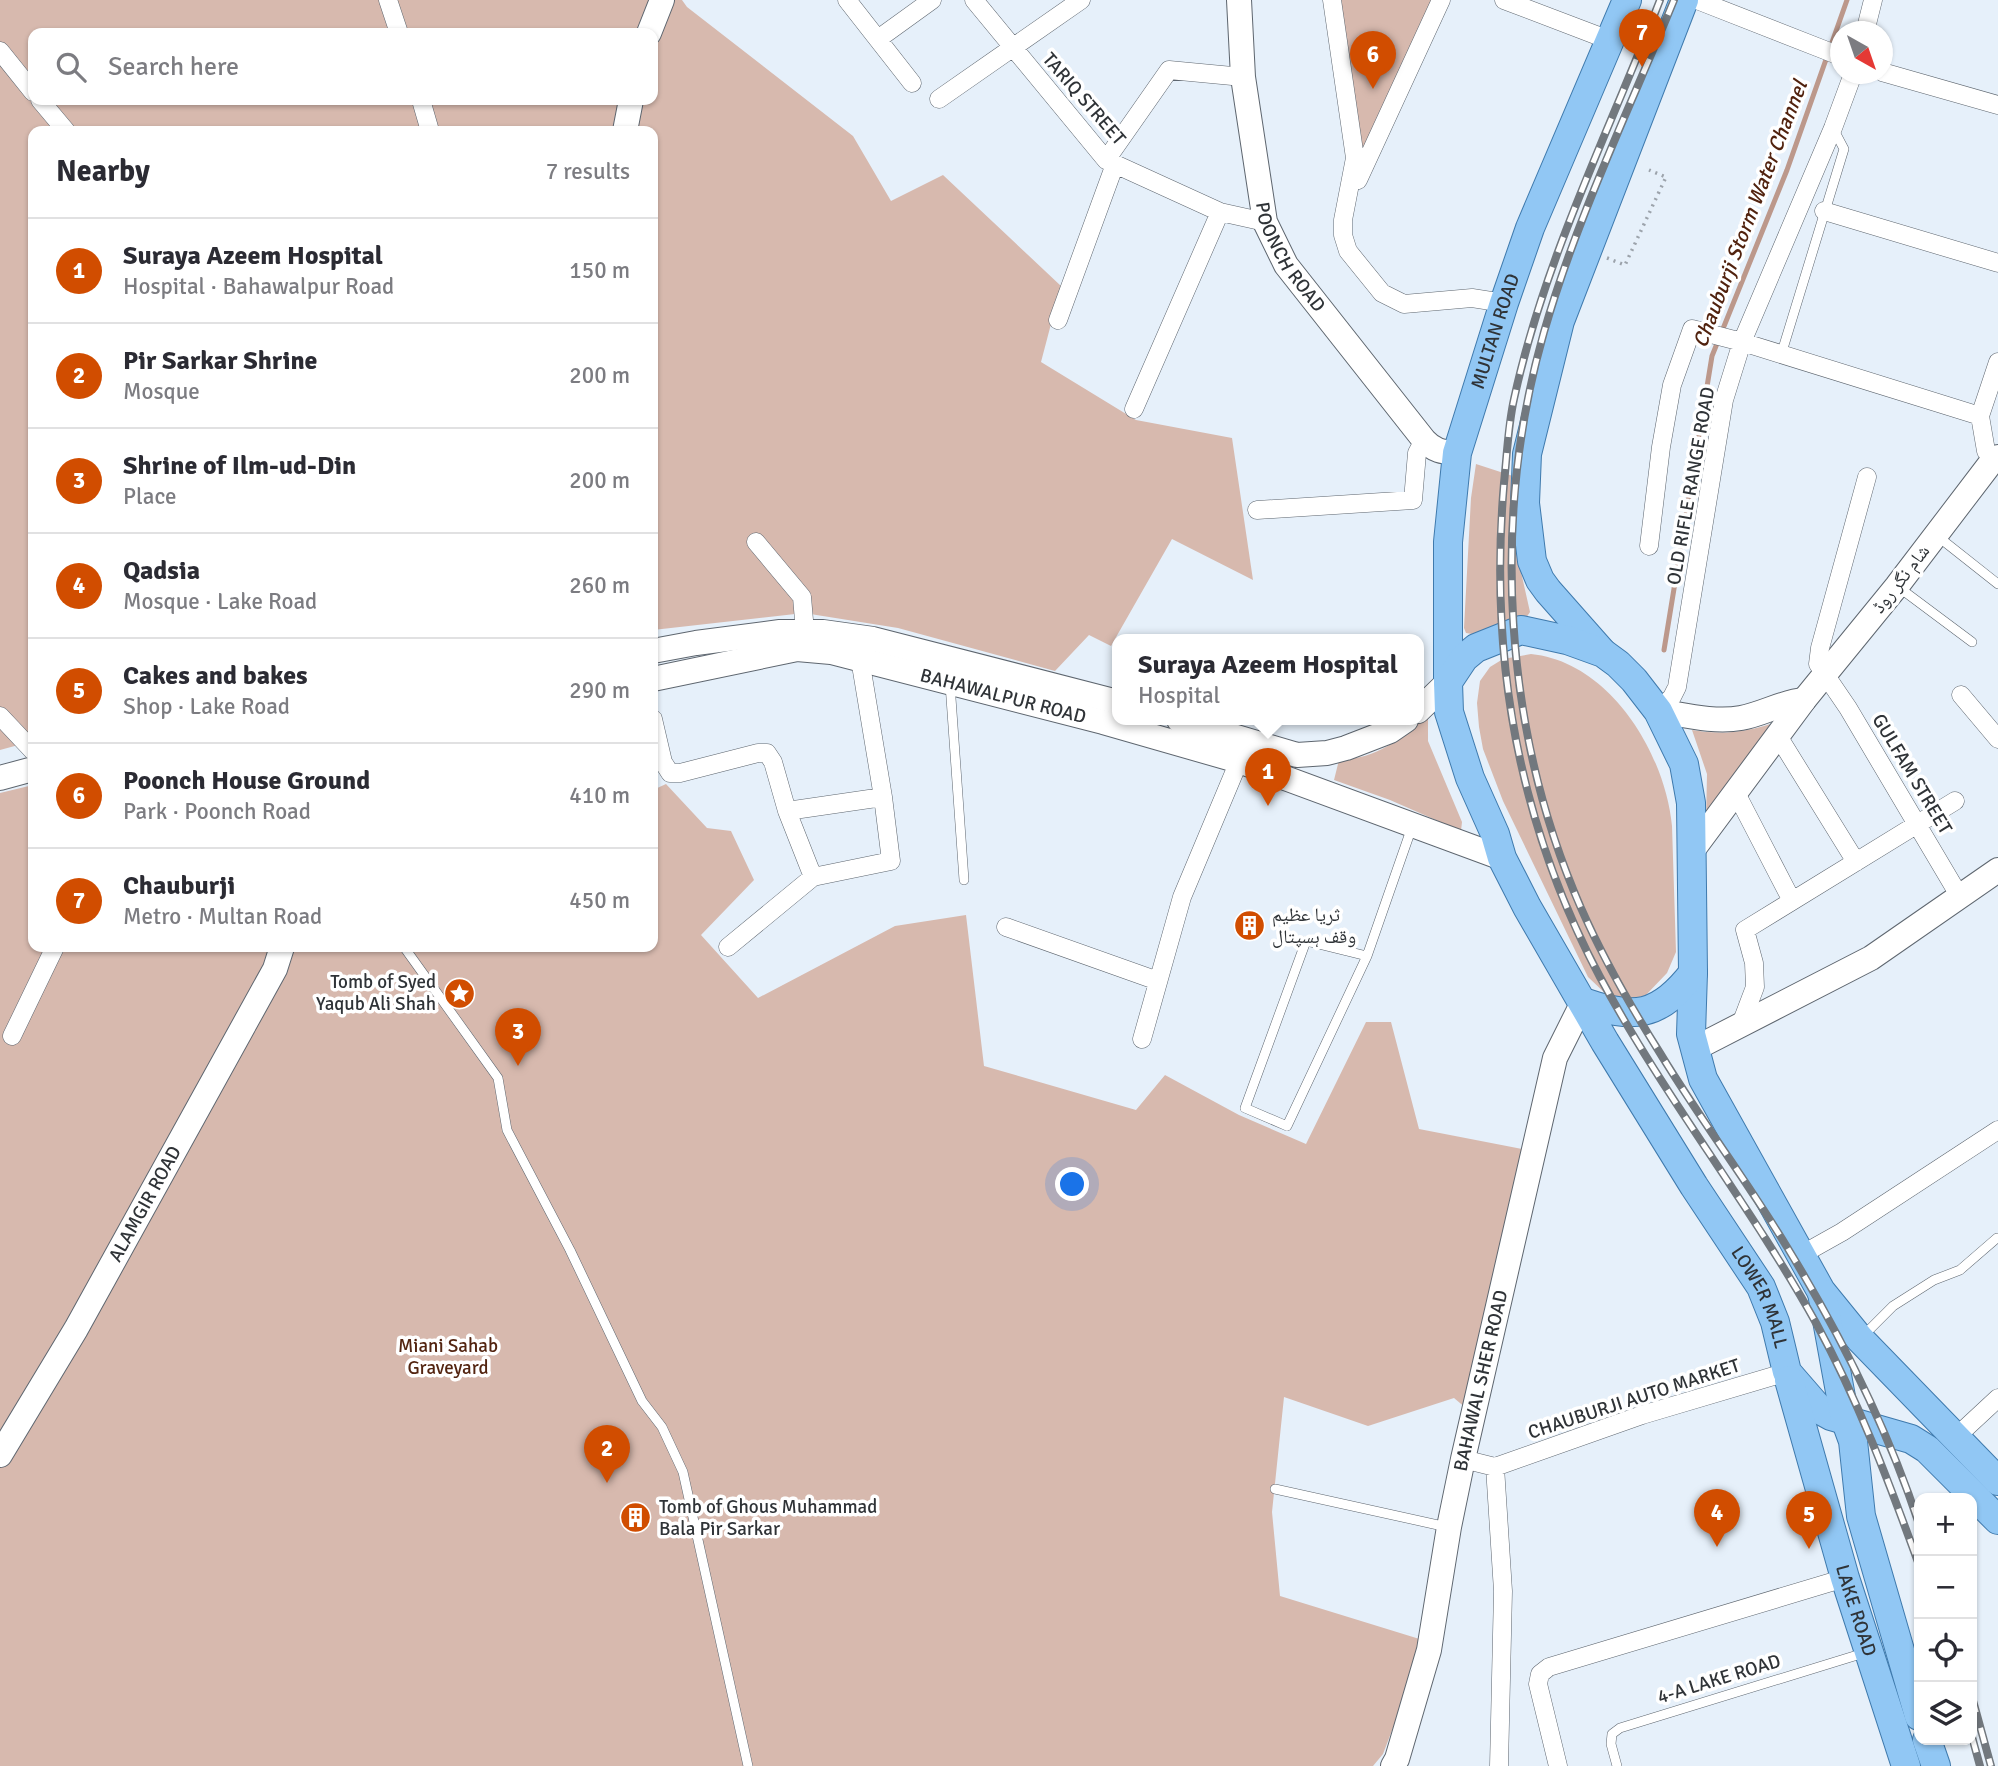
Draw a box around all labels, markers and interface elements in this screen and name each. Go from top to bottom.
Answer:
pin: 7 [1619,9,1665,67]
north arrow [1830,21,1893,84]
search box [28,28,658,105]
pin: 6 [1350,31,1396,89]
icon: search [52,48,90,86]
street label: TARIQ STREET [1037,48,1131,151]
text: Search here [108,51,239,83]
water label: Chauburji Storm Water Channel [1687,75,1814,351]
text: Nearby [56,153,150,190]
text: 7 results [546,157,630,186]
street label: POONCH ROAD [1250,200,1331,317]
text: Suraya Azeem Hospital [123,240,383,272]
text: 1 [73,256,85,285]
text: 150 m [569,256,630,285]
street label: MULTAN ROAD [1466,270,1525,392]
text: Hospital · Bahawalpur Road [123,272,394,301]
text: Pir Sarkar Shrine [123,345,318,377]
text: 2 [73,361,85,390]
text: 200 m [569,361,630,390]
text: Mosque [123,377,200,406]
street label: OLD RIFLE RANGE ROAD [1662,385,1720,587]
text: Shrine of Ilm-ud-Din [123,450,356,482]
text: 3 [73,466,85,495]
text: 200 m [569,466,630,495]
text: Place [123,482,177,511]
street label: شام نگر روڈ [1867,540,1936,619]
text: Qadsia [123,555,200,587]
text: 4 [73,571,85,600]
text: 260 m [569,571,630,600]
text: Mosque · Lake Road [123,587,317,616]
popup [1112,634,1424,725]
text: Suraya Azeem Hospital [1138,649,1398,681]
text: Cakes and bakes [123,660,308,692]
street label: BAHAWALPUR ROAD [918,663,1089,729]
text: 5 [73,676,85,705]
text: 290 m [569,676,630,705]
text: Hospital [1138,681,1220,710]
text: Shop · Lake Road [123,692,290,721]
street label: GULFAM STREET [1867,709,1958,839]
pin: 1 [1245,748,1291,806]
text: Poonch House Ground [123,765,370,797]
text: 6 [73,781,85,810]
text: 410 m [569,781,630,810]
text: Park · Poonch Road [123,797,311,826]
text: Chauburji [123,870,235,902]
text: 7 [73,886,85,915]
text: 450 m [569,886,630,915]
text: Metro · Multan Road [123,902,322,931]
place label: ثریا عظیم وقف ہسپتال [1272,903,1356,949]
building icon: ثریا عظیم وقف ہسپتال [1232,909,1266,943]
place label: Tomb of Syed Yaqub Ali Shah [316,970,436,1016]
place icon: Tomb of Syed Yaqub Ali Shah [442,976,476,1010]
pin: 3 [495,1008,541,1066]
street label: ALAMGIR ROAD [103,1142,187,1266]
your location [1055,1167,1089,1201]
street label: LOWER MALL [1725,1242,1793,1351]
street label: BAHAWAL SHER ROAD [1449,1288,1513,1474]
park label: Miani Sahab Graveyard [398,1334,498,1380]
street label: CHAUBURJI AUTO MARKET [1525,1353,1744,1445]
pin: 2 [584,1425,630,1483]
pin: 4 [1694,1489,1740,1547]
pin: 5 [1786,1491,1832,1549]
map controls [1914,1493,1977,1745]
button: + [1914,1493,1977,1556]
place label: Tomb of Ghous Muhammad Bala Pir Sarkar [659,1495,877,1541]
building icon: Tomb of Ghous Muhammad Bala Pir Sarkar [619,1501,653,1535]
button: − [1914,1556,1977,1619]
street label: LAKE ROAD [1830,1562,1882,1659]
button: locate [1914,1619,1977,1682]
street label: 4-A LAKE ROAD [1654,1649,1784,1709]
button: layers [1914,1682,1977,1745]

